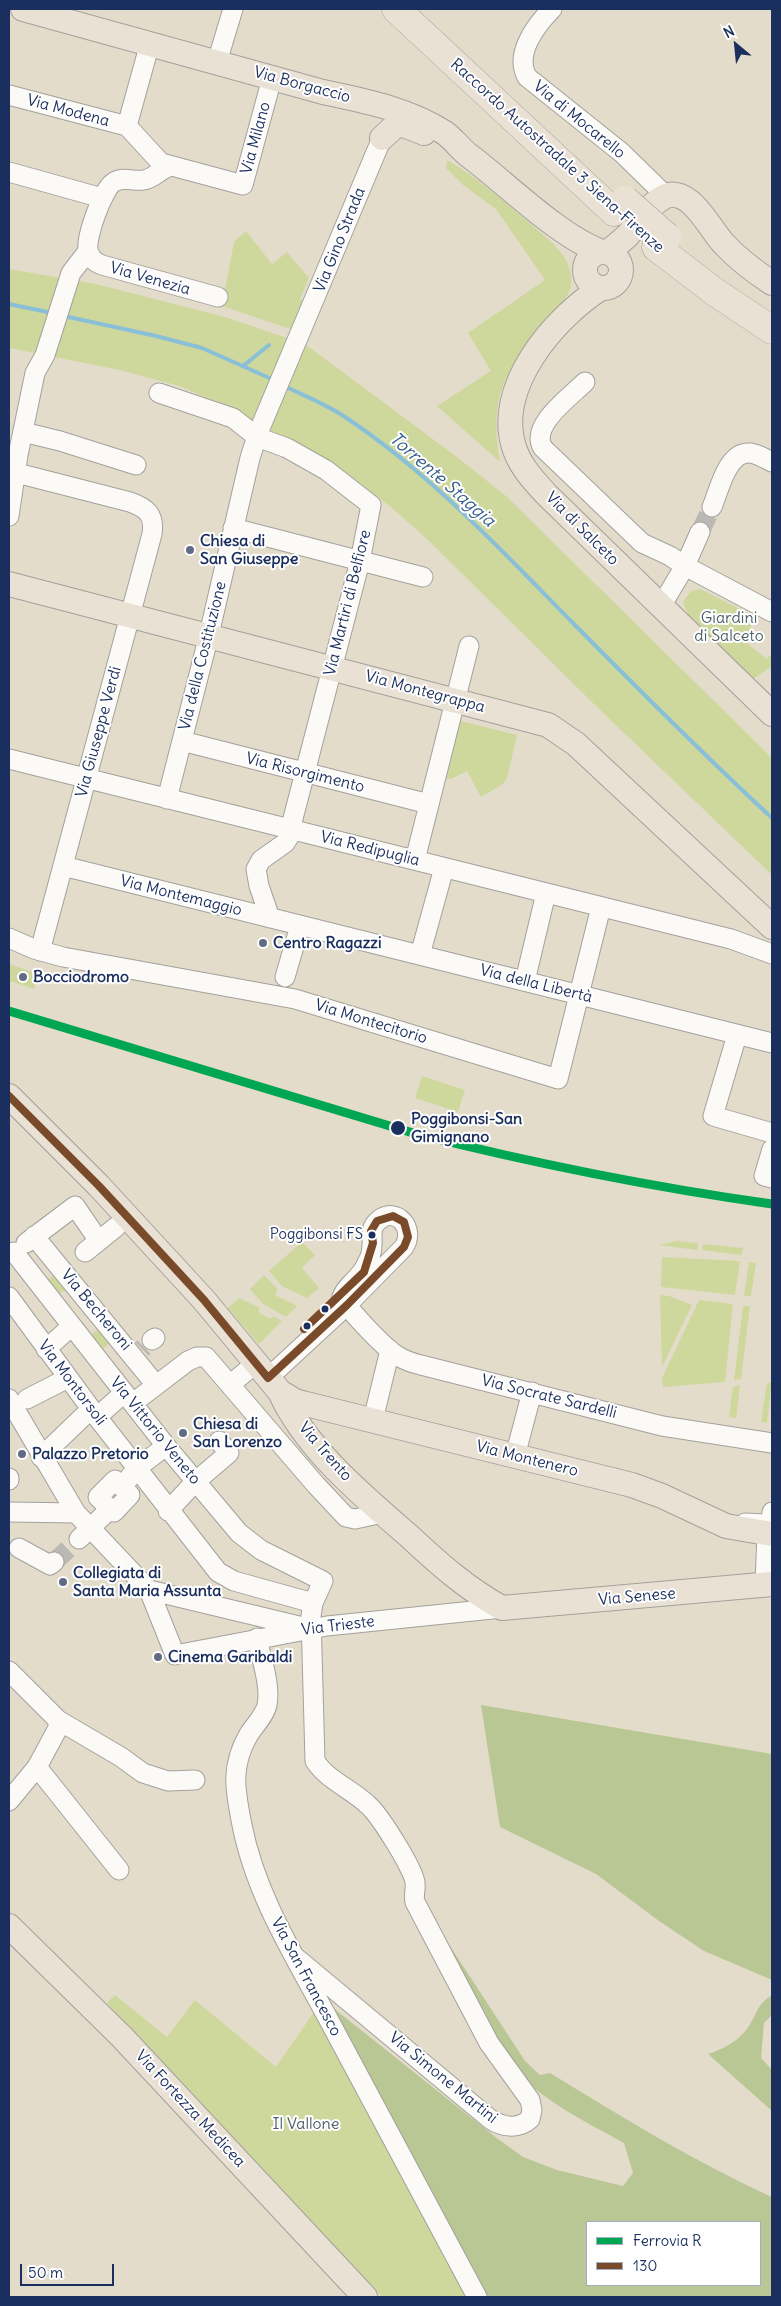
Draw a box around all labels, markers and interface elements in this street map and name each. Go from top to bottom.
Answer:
north arrow [711,20,761,70]
text: N [720,22,737,42]
street label: Raccordo Autostradale 3 Siena-Firenze [446,55,668,257]
street label: Via Borgaccio [252,63,352,107]
street label: Via di Mocarello [529,77,629,163]
street label: Via Modena [25,91,111,131]
street label: Via Milano [237,100,275,176]
street label: Via Gino Strada [310,185,370,295]
street label: Via Venezia [108,258,192,300]
water label: Torrente Staggia [385,428,499,532]
street label: Via di Salceto [541,488,623,570]
street label: Via Martiri di Belfiore [321,528,375,678]
place label: Chiesa di San Giuseppe [200,531,298,569]
marker: Chiesa di San Giuseppe [184,544,196,556]
street label: Via della Costituzione [175,579,231,733]
park label: Giardini di Salceto [694,608,764,646]
street label: Via Giuseppe Verdi [72,664,126,800]
street label: Via Montegrappa [363,667,487,717]
street label: Via Risorgimento [244,749,366,797]
street label: Via Redipuglia [318,827,422,871]
street label: Via Montemaggio [118,872,244,920]
place label: Centro Ragazzi [273,933,382,953]
marker: Centro Ragazzi [257,937,269,949]
street label: Via della Libertà [478,961,594,1007]
place label: Bocciodromo [33,967,129,987]
marker: Bocciodromo [17,971,29,983]
street label: Via Montecitorio [312,996,430,1048]
place label: Poggibonsi-San Gimignano [411,1109,522,1147]
marker: Poggibonsi-San Gimignano [389,1119,407,1137]
place label: Poggibonsi FS [270,1226,363,1244]
marker: Poggibonsi FS [367,1230,377,1240]
street label: Via Becheroni [57,1266,135,1354]
unlabelled marker [320,1304,330,1314]
unlabelled marker [302,1321,312,1331]
street label: Via Montorsoli [34,1337,110,1429]
street label: Via Socrate Sardelli [479,1371,619,1423]
street label: Via Vittorio Veneto [106,1373,204,1489]
place label: Chiesa di San Lorenzo [193,1414,282,1452]
street label: Via Trento [294,1419,356,1485]
marker: Chiesa di San Lorenzo [177,1427,189,1439]
street label: Via Montenero [474,1437,580,1481]
place label: Palazzo Pretorio [32,1444,149,1464]
marker: Palazzo Pretorio [16,1448,28,1460]
place label: Collegiata di Santa Maria Assunta [73,1563,221,1601]
marker: Collegiata di Santa Maria Assunta [57,1576,69,1588]
street label: Via Senese [597,1584,677,1610]
street label: Via Trieste [300,1612,376,1640]
place label: Cinema Garibaldi [168,1647,292,1667]
marker: Cinema Garibaldi [152,1651,164,1663]
street label: Via San Francesco [267,1914,345,2040]
street label: Via Simone Martini [385,2028,501,2128]
street label: Via Fortezza Medicea [131,2047,249,2171]
park label: Il Vallone [273,2114,339,2134]
legend [586,2221,761,2286]
text: Ferrovia R [633,2231,702,2250]
scale bar [22,2254,116,2286]
text: 130 [633,2256,657,2275]
text: 50 m [28,2263,63,2282]

